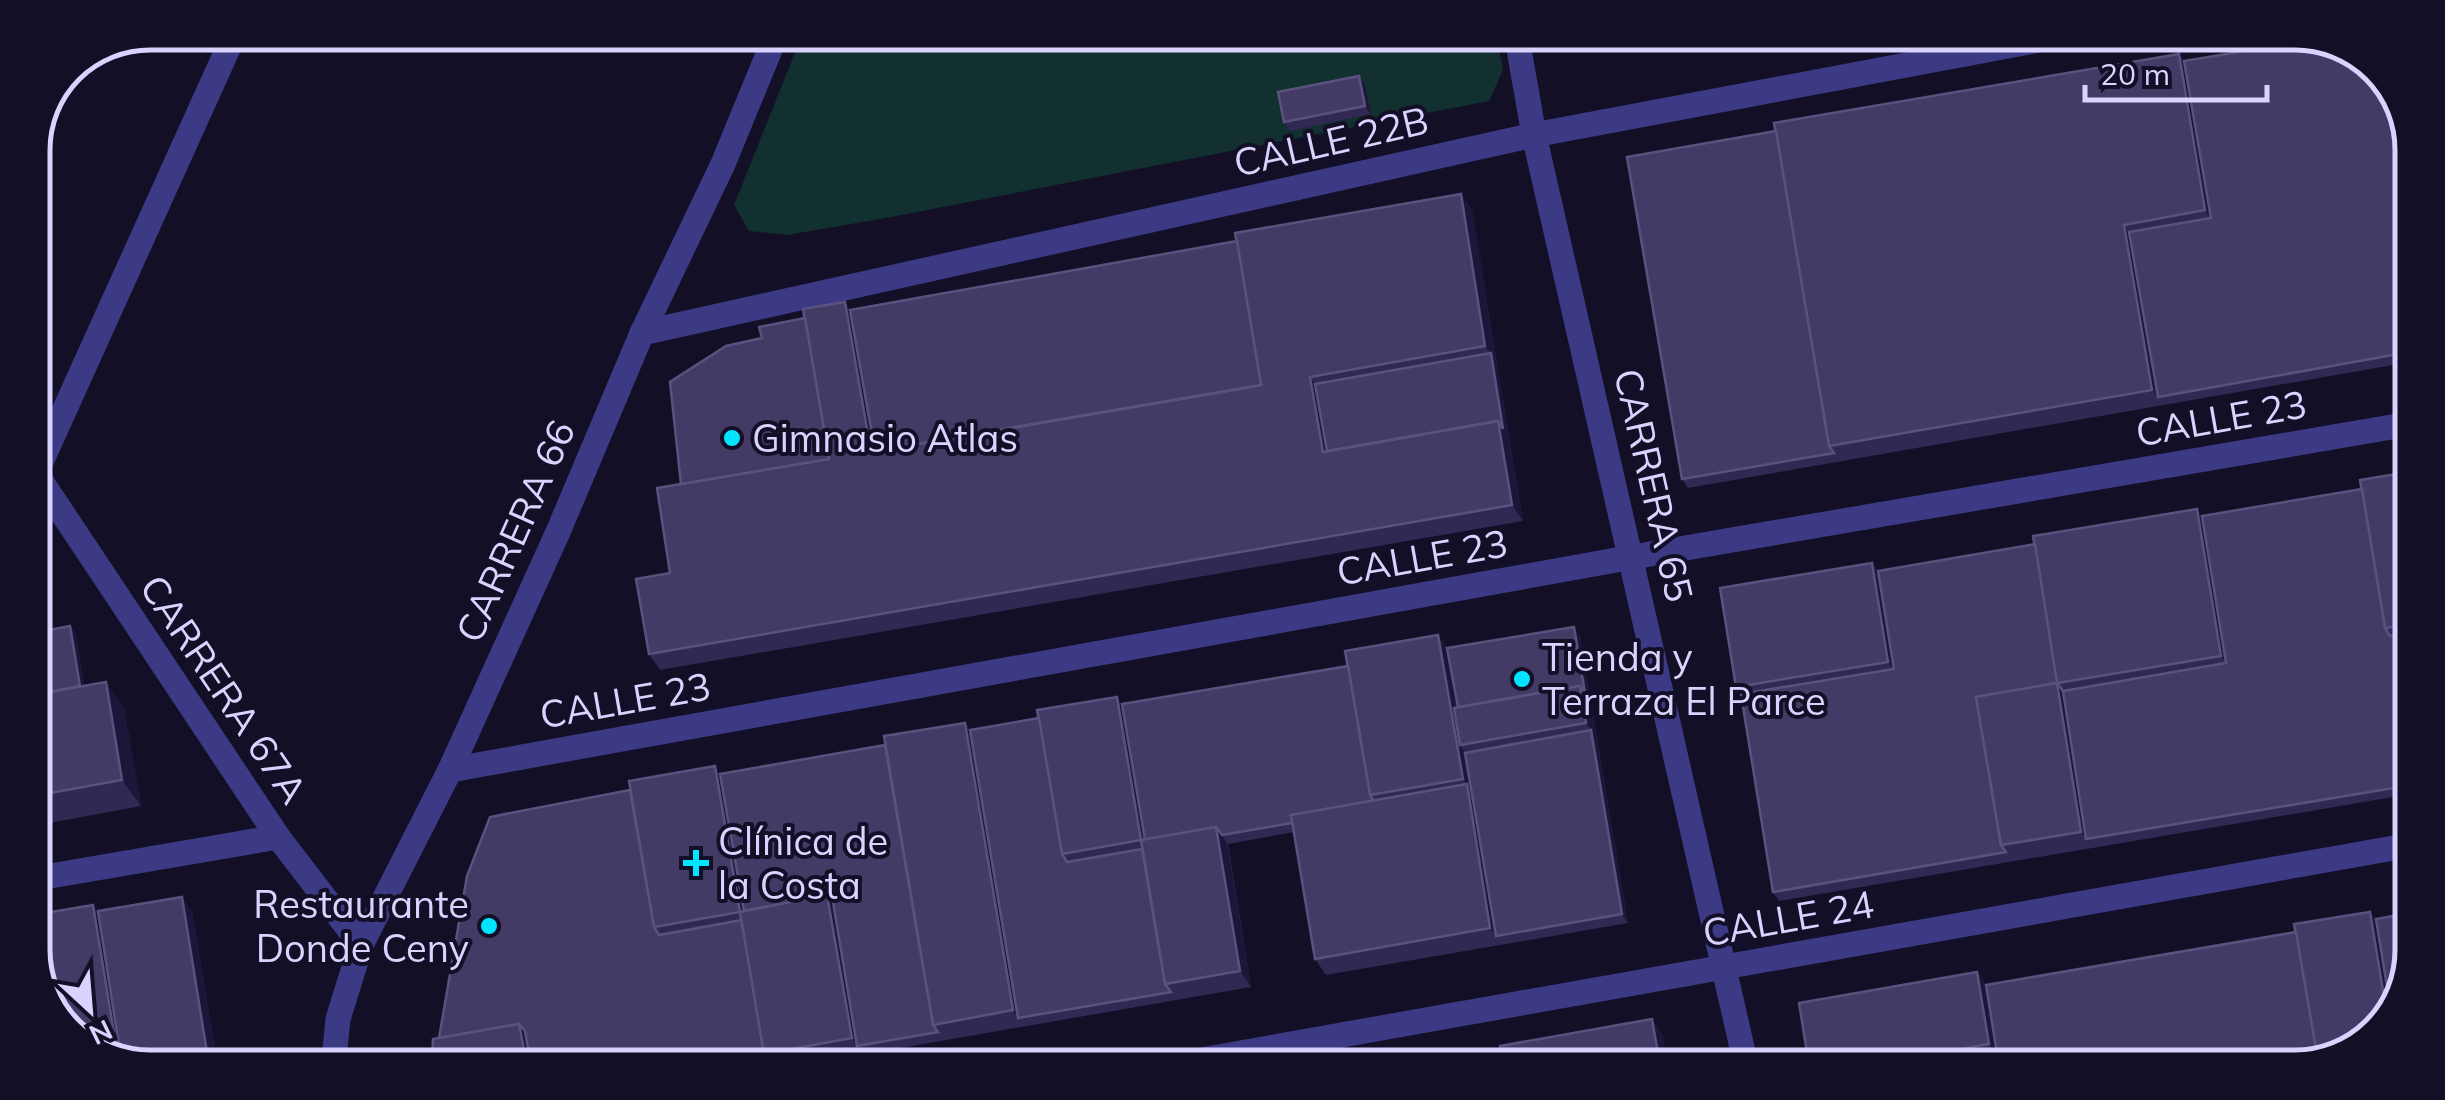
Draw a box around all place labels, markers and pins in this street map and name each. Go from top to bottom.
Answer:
place label: Gimnasio Atlas [752,414,1018,462]
marker: Gimnasio Atlas [721,427,743,449]
place label: Tienda y Terraza El Parce [1542,633,1826,725]
marker: Tienda y Terraza El Parce [1511,668,1533,690]
place label: Clínica de la Costa [718,817,888,909]
marker: Clínica de la Costa [683,850,709,876]
place label: Restaurante Donde Ceny [253,880,469,972]
marker: Restaurante Donde Ceny [478,915,500,937]

